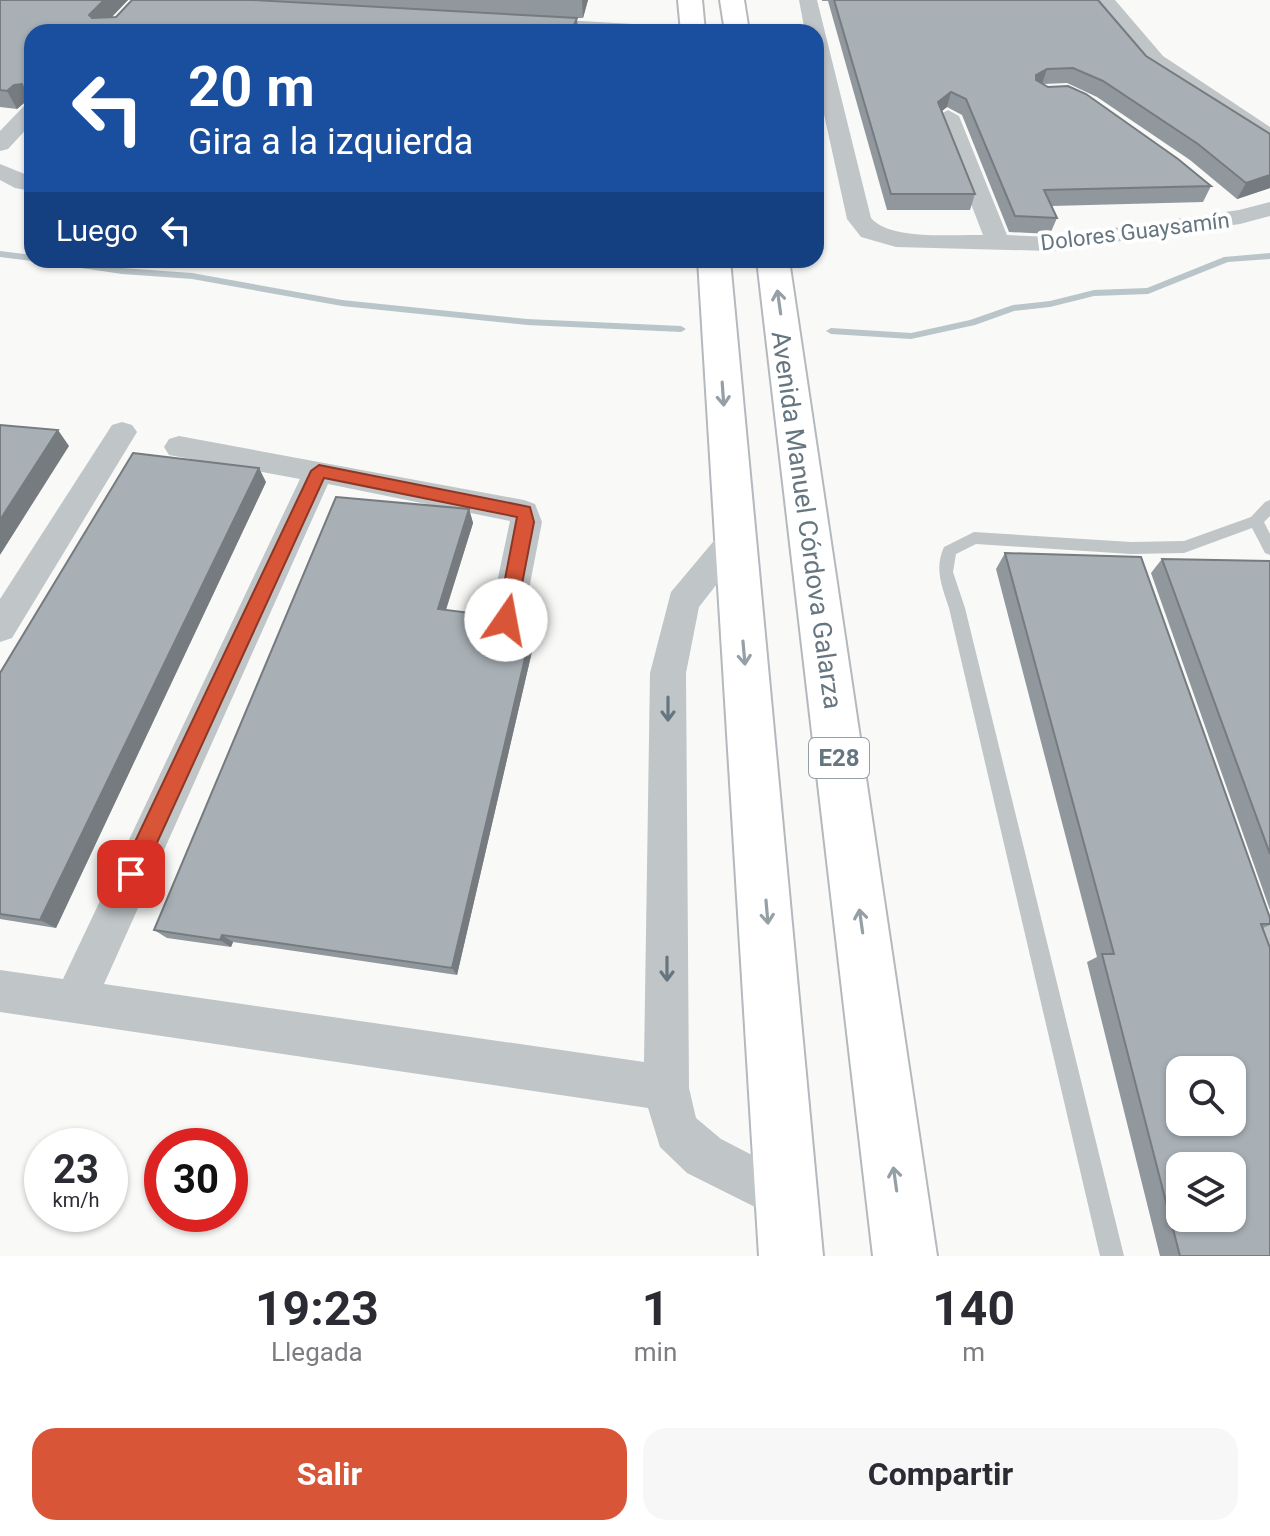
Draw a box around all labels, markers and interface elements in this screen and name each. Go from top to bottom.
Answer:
text: 20 m [188,54,315,120]
icon: left [56,56,160,160]
text: Gira a la izquierda [188,121,473,163]
icon: left [154,208,198,252]
street label: Dolores Guaysamín [1039,208,1231,255]
text: Luego [56,213,138,248]
one-way arrow [771,290,786,316]
street label: Avenida Manuel Córdova Galarza [766,329,848,711]
one-way arrow [716,380,731,407]
position arrow [464,578,548,662]
one-way arrow [736,639,751,666]
one-way arrow [660,695,676,722]
road number: E28 [809,738,869,778]
pin [97,840,165,908]
icon: arrive [109,852,153,896]
one-way arrow [760,898,775,925]
one-way arrow [853,909,868,934]
one-way arrow [659,955,675,982]
map controls [1166,1056,1246,1232]
button: search [1166,1056,1246,1136]
speed limit sign: 30 [144,1128,248,1232]
text: 23 [53,1146,99,1193]
button: layers [1166,1152,1246,1232]
one-way arrow [887,1167,902,1192]
text: km/h [53,1188,99,1212]
text: 19:23 [255,1280,379,1337]
text: 1 [642,1280,669,1337]
text: 140 [932,1280,1015,1337]
text: Llegada [271,1337,363,1367]
text: min [634,1337,677,1367]
text: m [962,1337,985,1367]
button: Salir [32,1428,627,1520]
button: Compartir [643,1428,1238,1520]

